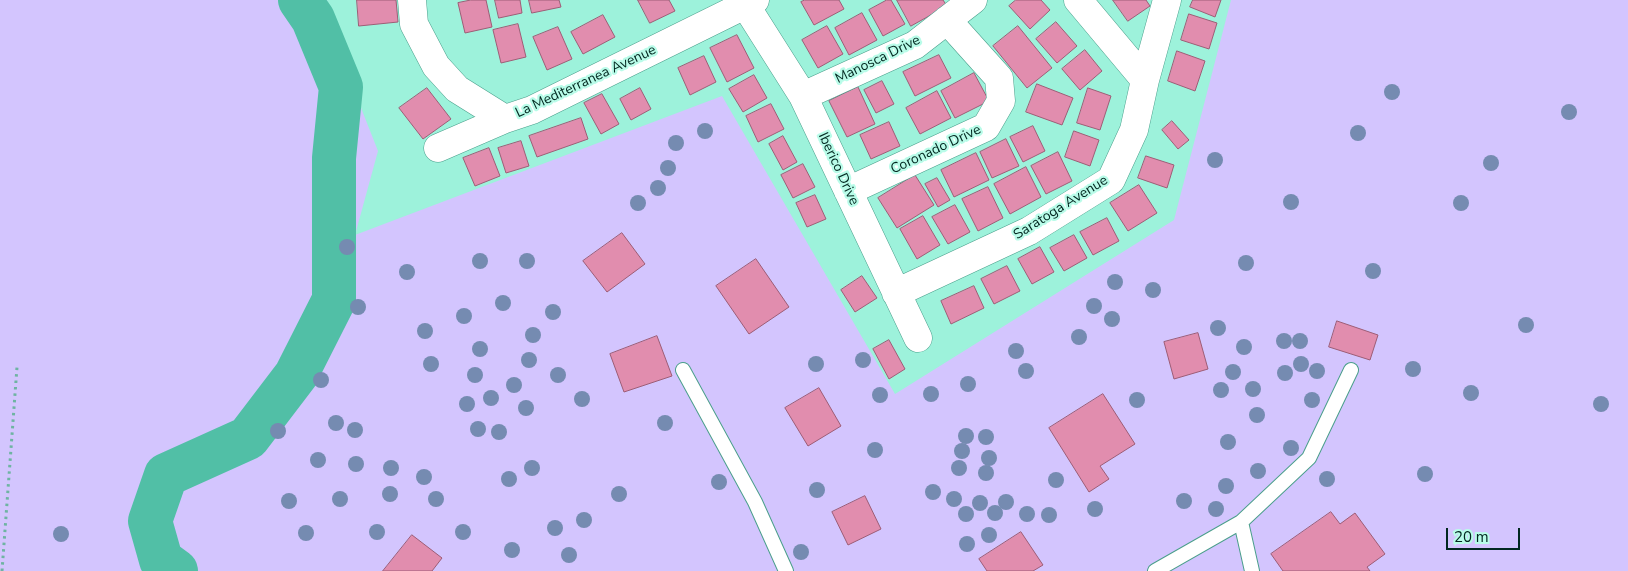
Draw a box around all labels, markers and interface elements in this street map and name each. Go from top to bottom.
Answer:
street label: Manosca Drive [833,32,923,88]
street label: La Mediterranea Avenue [513,42,659,122]
street label: Coronado Drive [888,122,984,178]
street label: Iberico Drive [814,130,862,208]
street label: Saratoga Avenue [1011,172,1111,244]
scale bar [1448,518,1522,550]
text: 20 m [1454,527,1489,547]

